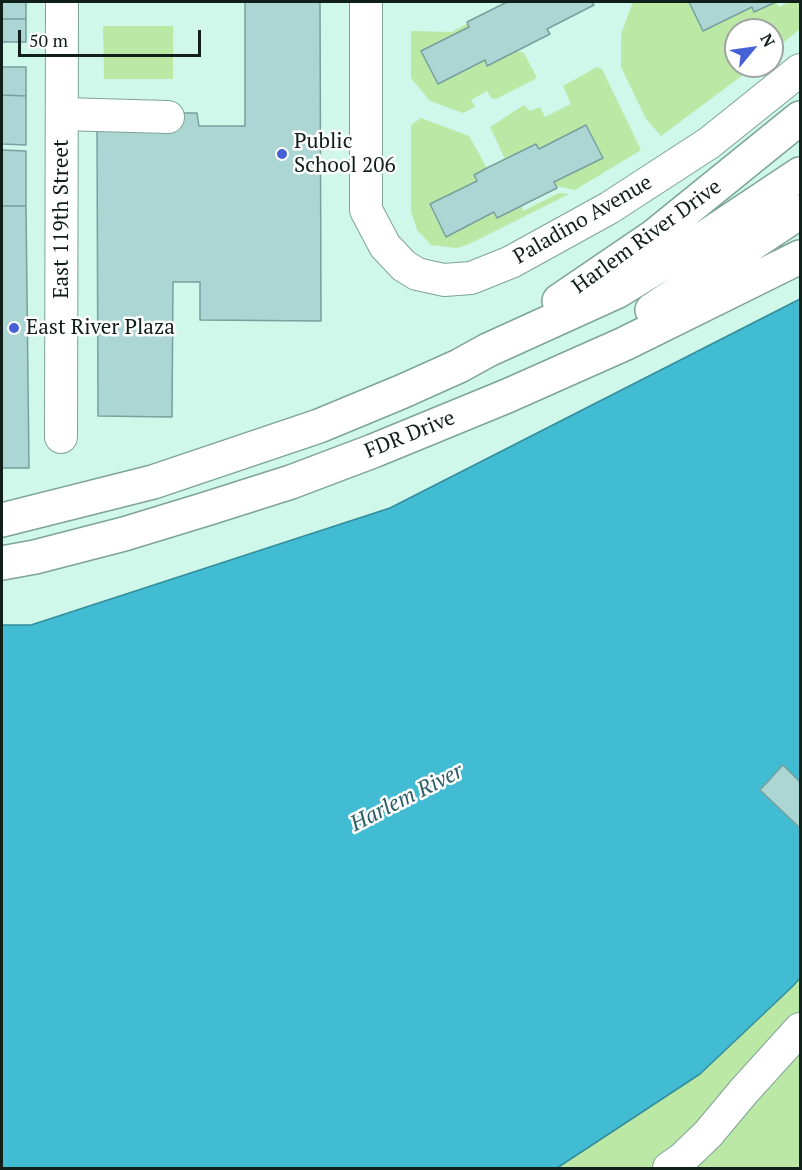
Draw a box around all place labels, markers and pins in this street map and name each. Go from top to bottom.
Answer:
place label: Public School 206 [294,129,396,179]
marker: Public School 206 [275,147,289,161]
place label: East River Plaza [26,315,175,341]
marker: East River Plaza [7,321,21,335]

